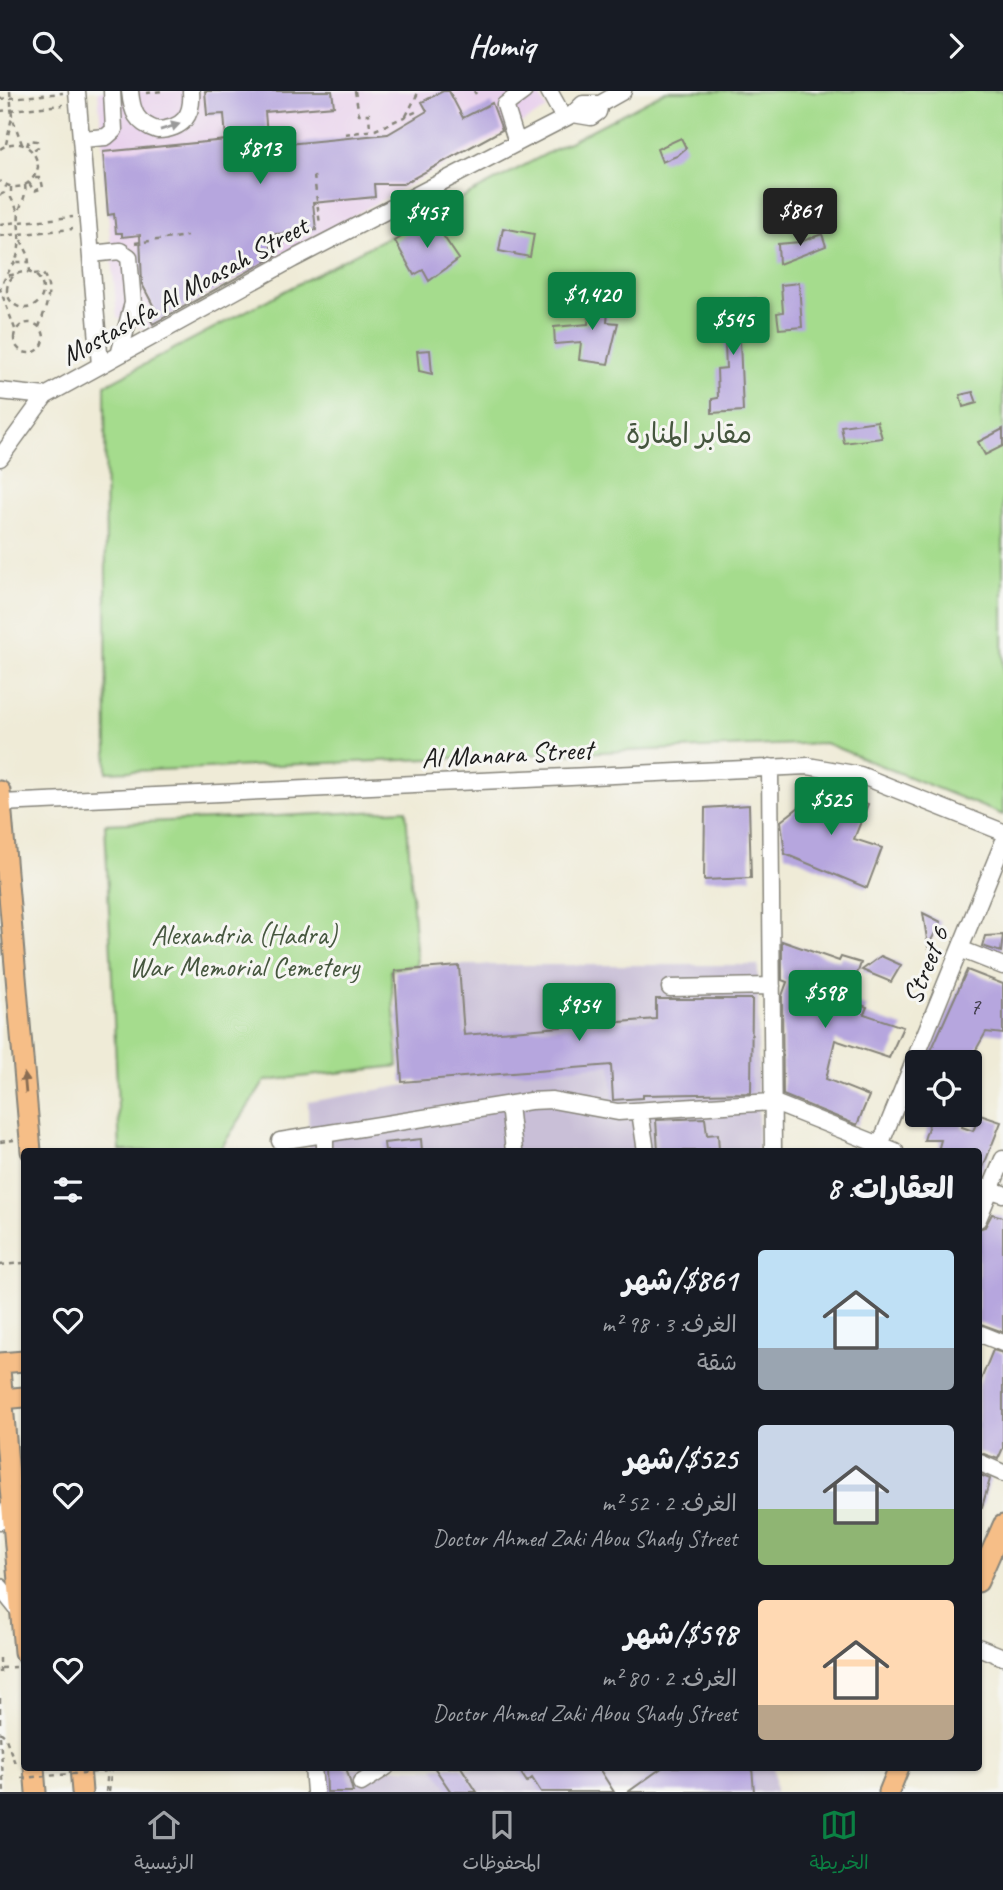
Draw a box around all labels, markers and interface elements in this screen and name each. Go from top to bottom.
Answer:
text: Homiq [468,25,535,66]
icon: search [28,27,66,65]
icon: forward [937,27,975,65]
one-way arrow [160,121,181,131]
pin: $813 [219,127,301,186]
text: $813 [239,134,281,163]
pin: $861 [759,188,841,248]
pin: $457 [386,191,468,250]
text: $861 [779,196,821,225]
text: $457 [407,198,447,227]
street label: Mostashfa Al Moasah Street [55,207,316,373]
pin: $1,420 [535,273,649,332]
text: $1,420 [564,280,620,309]
pin: $545 [692,297,774,357]
text: $545 [713,305,753,334]
park label: مقابر المنارة [626,416,752,451]
street label: Al Manara Street [421,731,597,775]
pin: $525 [790,777,872,837]
text: $525 [811,785,851,814]
park label: Alexandria (Hadra) War Memorial Cemetery [129,917,362,984]
street label: Street 6 [894,920,957,1009]
pin: $598 [784,971,866,1030]
text: $598 [805,978,845,1007]
pin: $954 [538,983,620,1043]
text: $954 [559,991,599,1020]
house number: 7 [970,991,982,1021]
map controls [905,1050,982,1127]
button: locate [905,1050,982,1127]
one-way arrow [19,1072,30,1094]
text: العقارات: 8 [827,1169,954,1207]
icon: filters [49,1171,87,1209]
text: $861/شهر [623,1261,737,1299]
icon: home [814,1278,898,1362]
icon: heart [49,1301,87,1339]
text: الغرف: 3 · 98 m² [602,1310,737,1339]
text: شقة [697,1348,737,1377]
text: $525/شهر [624,1440,737,1478]
icon: home [814,1453,898,1537]
icon: heart [49,1476,87,1514]
text: الغرف: 2 · 52 m² [602,1489,737,1518]
text: Doctor Ahmed Zaki Abou Shady Street [433,1524,737,1553]
text: $598/شهر [624,1615,737,1653]
icon: home [814,1628,898,1712]
icon: heart [49,1651,87,1689]
text: الغرف: 2 · 80 m² [602,1664,737,1693]
text: Doctor Ahmed Zaki Abou Shady Street [433,1699,737,1728]
tab: الرئيسية [134,1806,194,1879]
tab: المحفوظات [463,1806,541,1879]
tab: الخريطة [809,1806,869,1879]

